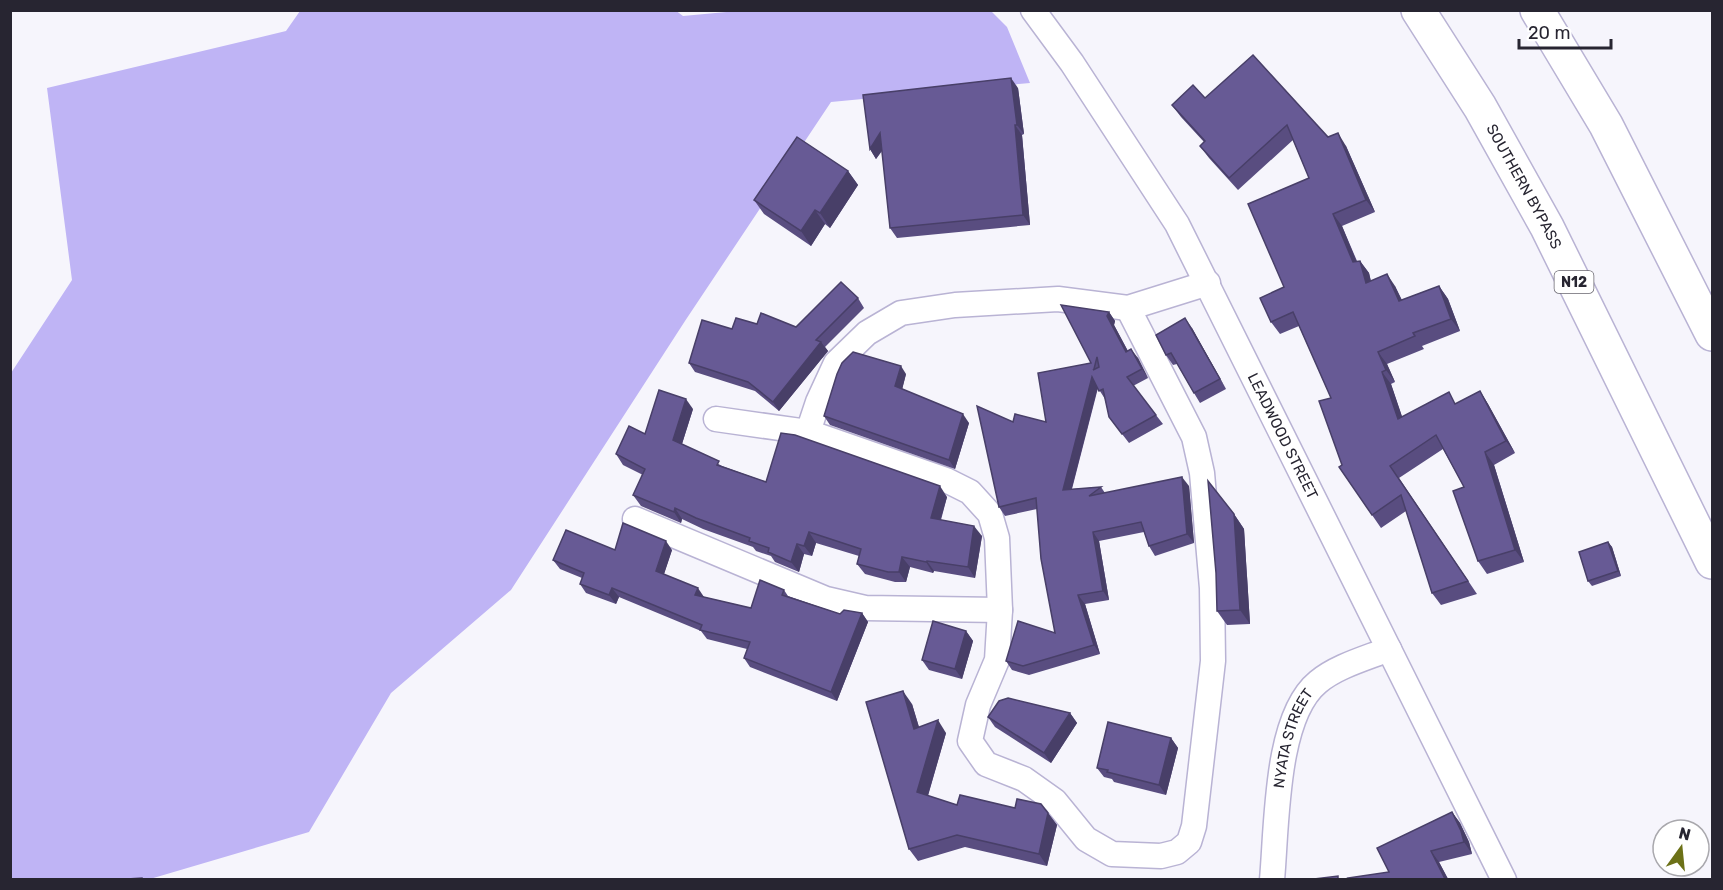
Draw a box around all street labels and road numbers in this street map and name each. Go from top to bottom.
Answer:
street label: SOUTHERN BYPASS [1482,121,1565,252]
road number: N12 [1554,271,1594,293]
street label: LEADWOOD STREET [1244,370,1322,502]
street label: NYATA STREET [1270,685,1317,789]

